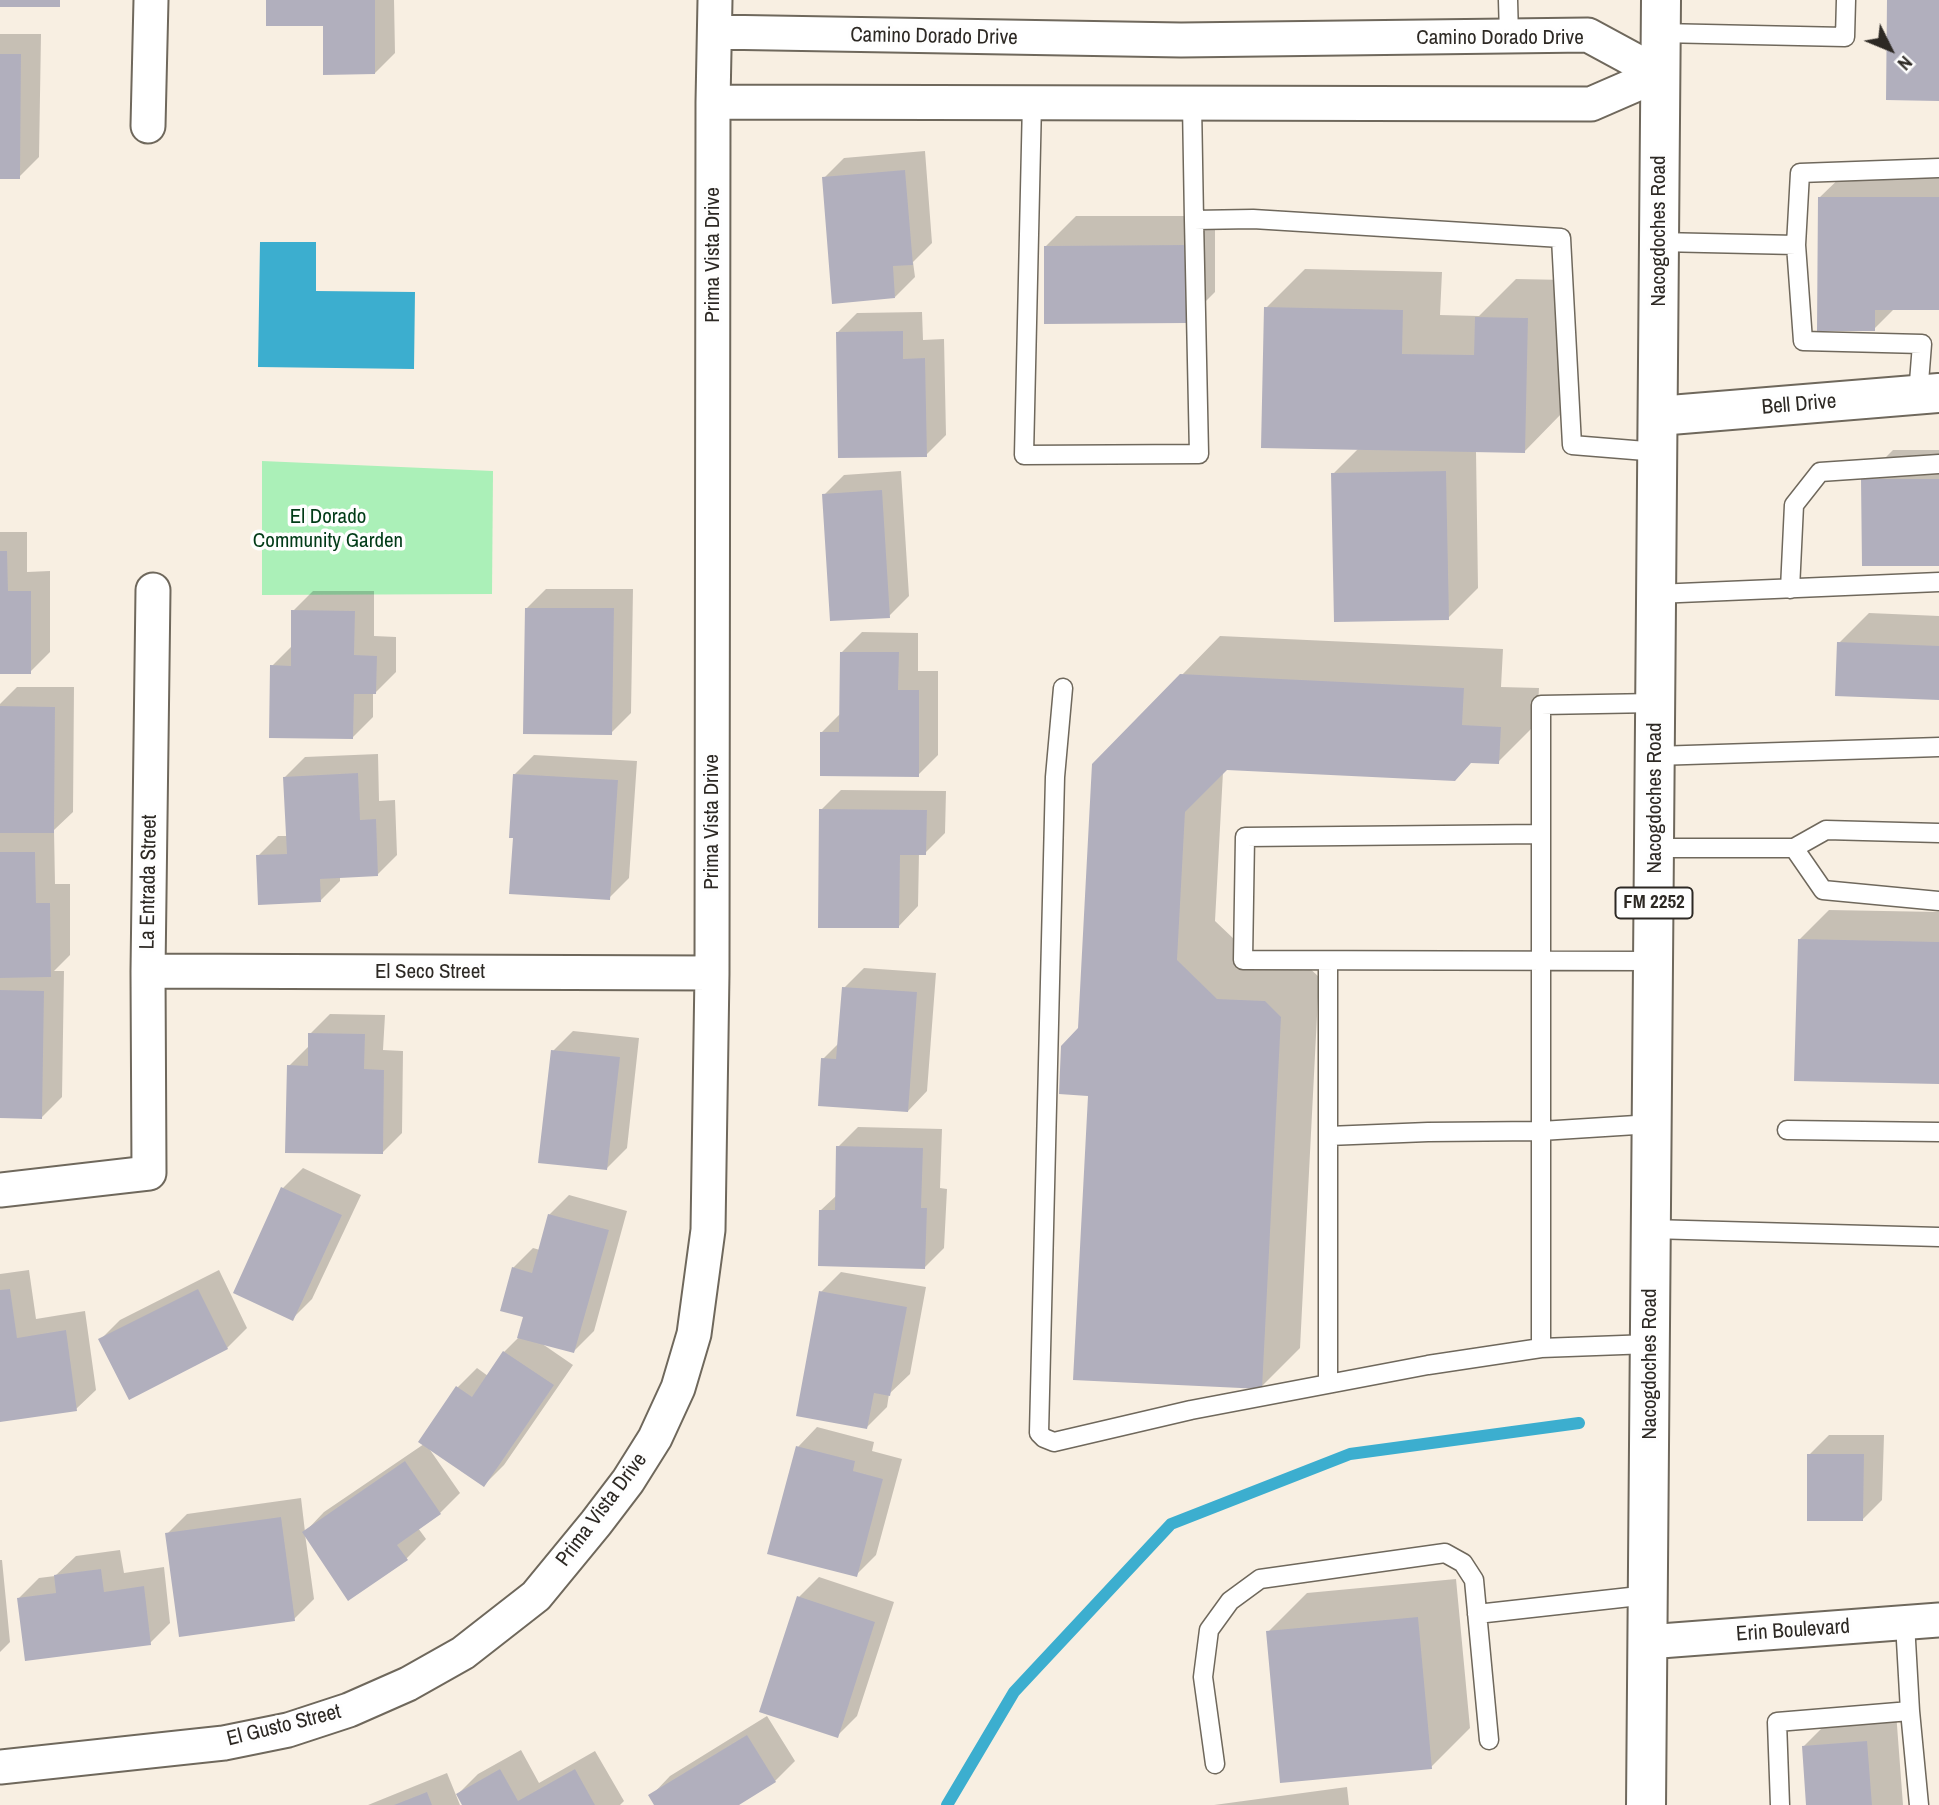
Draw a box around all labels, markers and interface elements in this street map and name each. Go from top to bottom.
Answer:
north arrow [1855,14,1925,84]
street label: Camino Dorado Drive [850,23,1018,51]
street label: Camino Dorado Drive [1416,25,1584,51]
text: N [1892,50,1919,76]
street label: Nacogdoches Road [1646,155,1672,307]
street label: Prima Vista Drive [700,187,726,323]
street label: Bell Drive [1761,389,1837,421]
park label: El Dorado Community Garden [253,504,403,554]
street label: Nacogdoches Road [1642,722,1668,874]
street label: Prima Vista Drive [699,754,725,890]
street label: La Entrada Street [135,814,163,950]
road number: FM 2252 [1616,888,1692,918]
street label: El Seco Street [375,959,485,985]
street label: Nacogdoches Road [1637,1288,1663,1440]
street label: Prima Vista Drive [551,1448,653,1572]
street label: Erin Boulevard [1735,1614,1851,1648]
street label: El Gusto Street [224,1700,344,1752]

